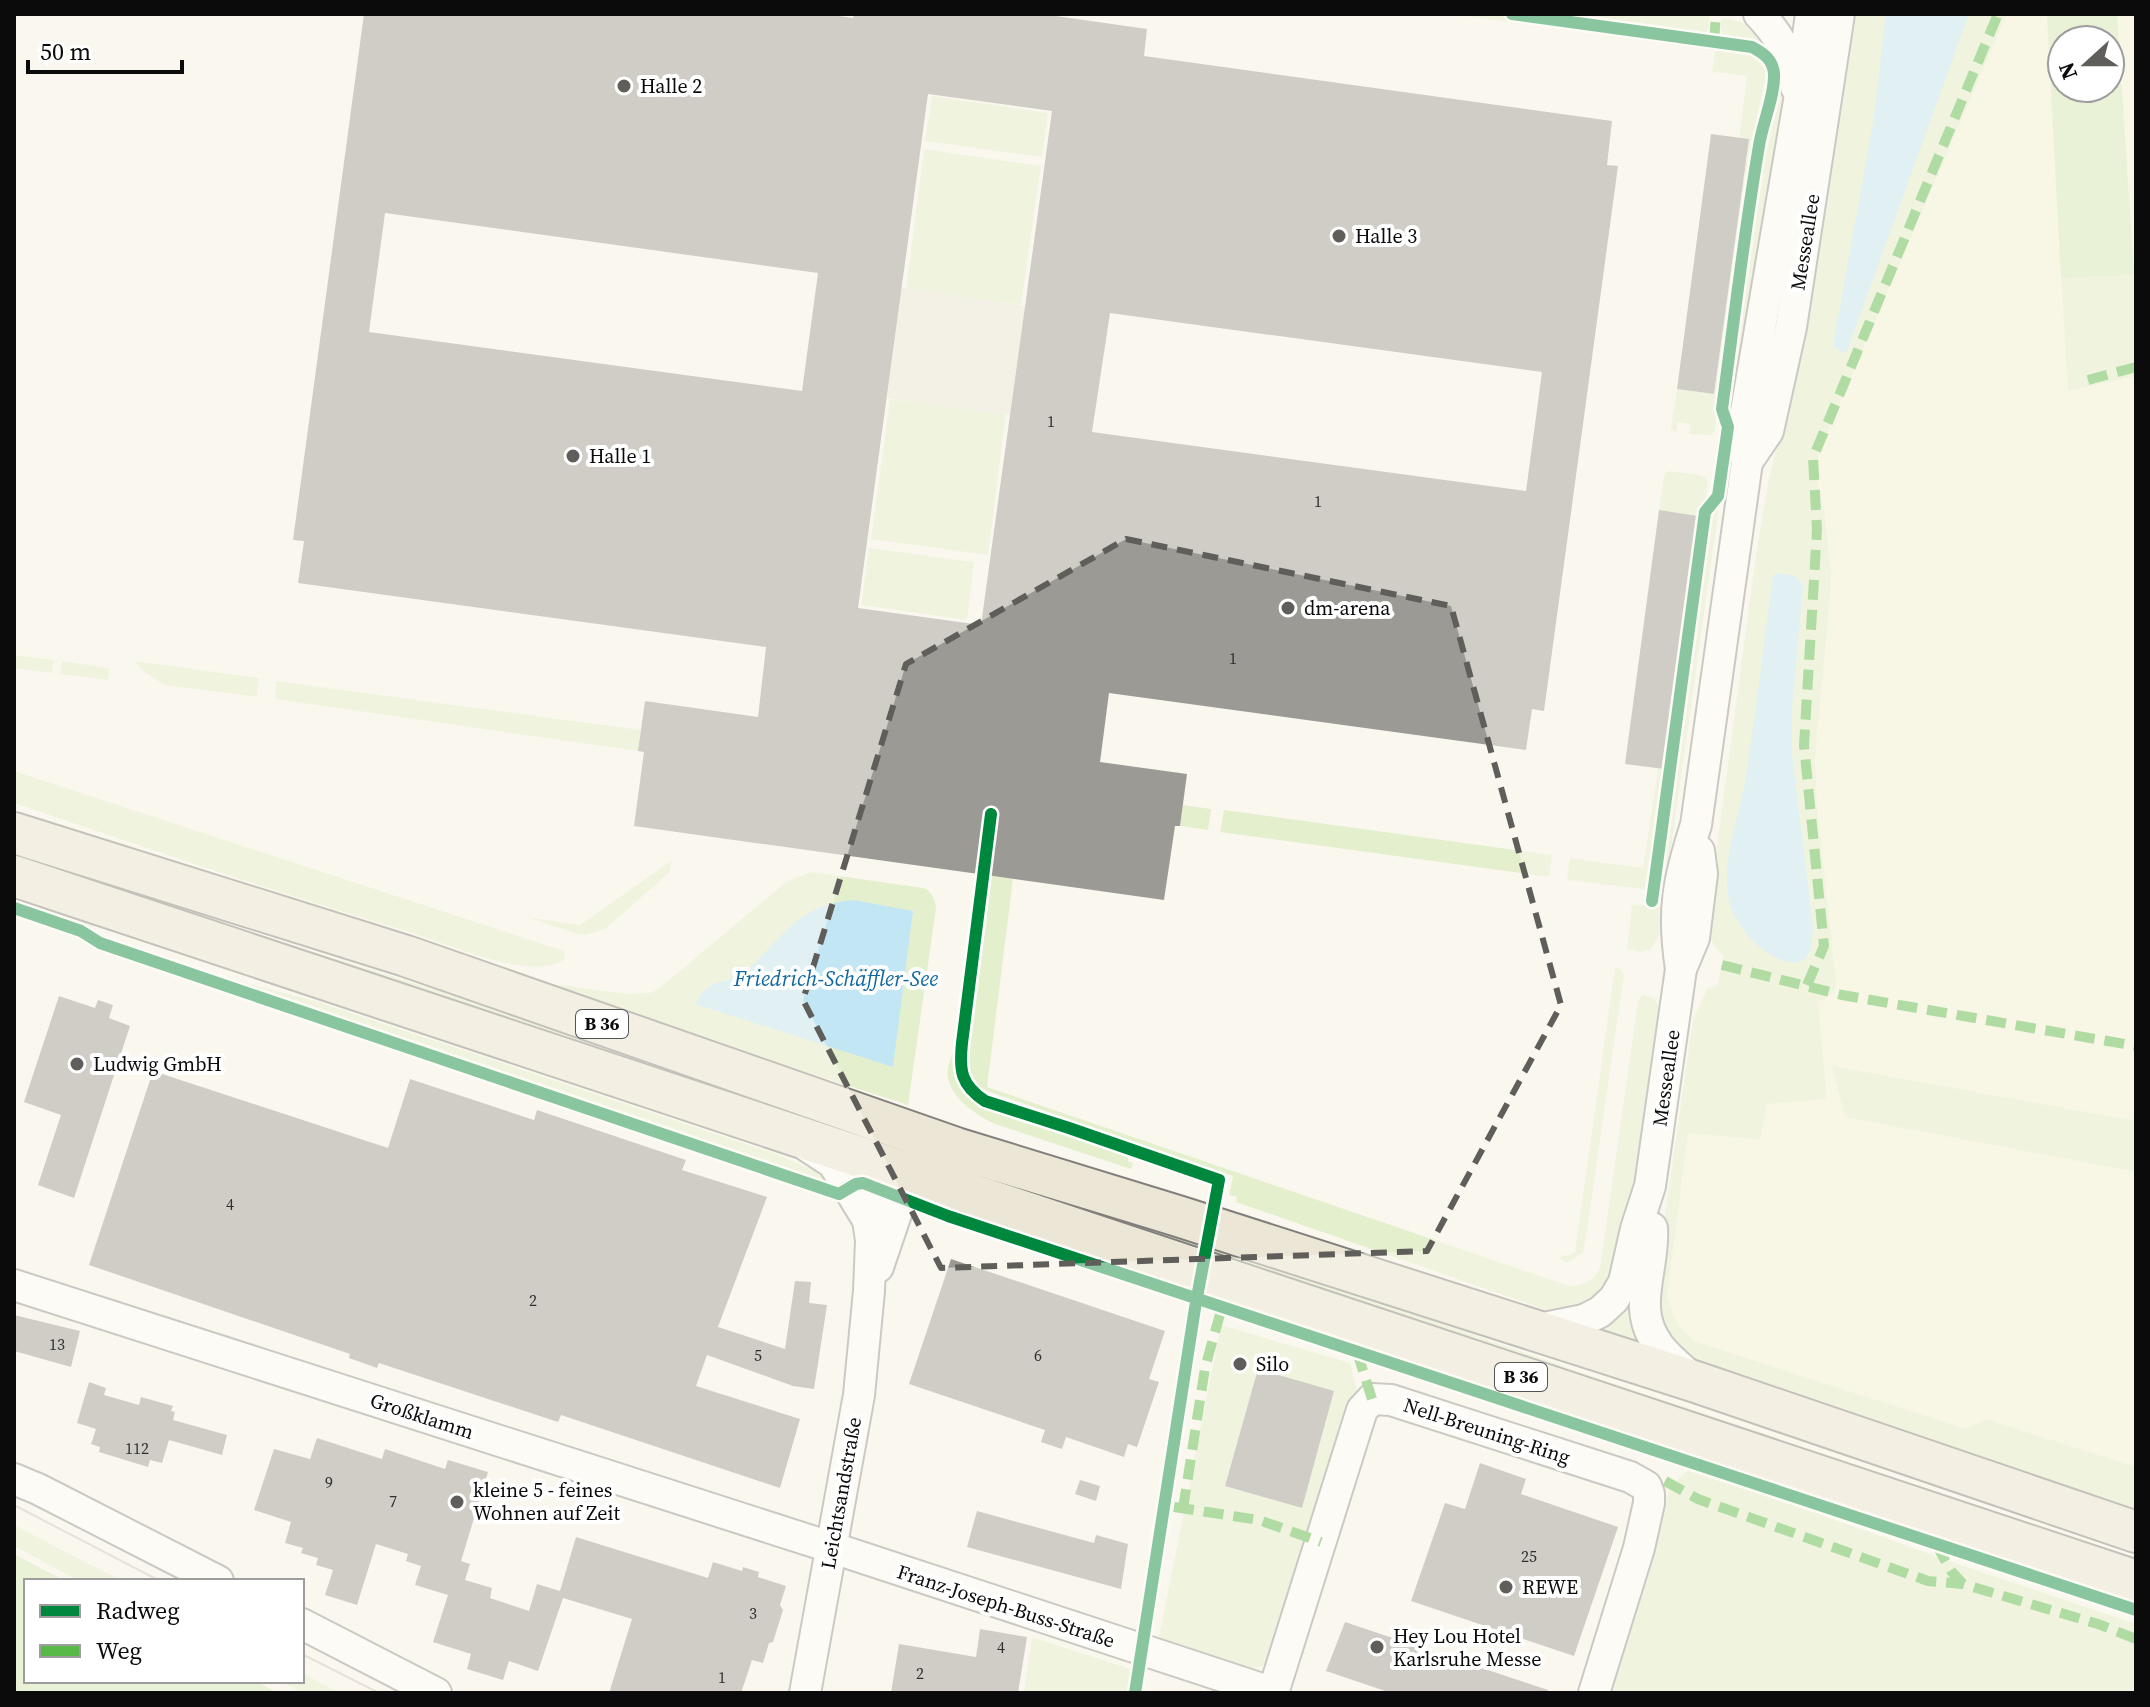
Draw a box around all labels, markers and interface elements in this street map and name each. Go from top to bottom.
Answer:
scale bar [28,24,182,74]
north arrow [2046,24,2126,104]
text: 50 m [40,35,91,68]
text: N [2050,58,2084,84]
place label: Halle 2 [640,72,702,100]
marker: Halle 2 [615,77,633,95]
street label: Messeallee [1784,192,1826,292]
place label: Halle 3 [1355,222,1417,250]
marker: Halle 3 [1330,227,1348,245]
house number: 1 [1047,410,1055,432]
place label: Halle 1 [589,442,651,470]
marker: Halle 1 [564,447,582,465]
house number: 1 [1314,490,1322,512]
place label: dm-arena [1304,594,1391,622]
marker: dm-arena [1279,599,1297,617]
house number: 1 [1229,647,1237,669]
water label: Friedrich-Schäffler-See [733,963,938,993]
road number: B 36 [576,1010,628,1038]
street label: Messeallee [1645,1028,1687,1128]
place label: Ludwig GmbH [93,1050,222,1078]
marker: Ludwig GmbH [68,1055,86,1073]
house number: 4 [226,1193,234,1215]
house number: 2 [529,1289,537,1311]
house number: 13 [49,1333,65,1355]
house number: 5 [754,1344,762,1366]
house number: 6 [1034,1344,1042,1366]
place label: Silo [1256,1350,1289,1378]
marker: Silo [1231,1355,1249,1373]
road number: B 36 [1495,1363,1547,1391]
street label: Großklamm [367,1386,477,1446]
street label: Nell-Breuning-Ring [1400,1391,1574,1471]
street label: Leichtsandstraße [814,1415,868,1571]
house number: 112 [125,1437,149,1459]
house number: 9 [325,1471,333,1493]
place label: kleine 5 - feines Wohnen auf Zeit [473,1476,620,1527]
house number: 7 [389,1490,397,1512]
marker: kleine 5 - feines Wohnen auf Zeit [448,1493,466,1511]
house number: 25 [1521,1545,1537,1567]
street label: Franz-Joseph-Buss-Straße [894,1558,1118,1654]
place label: REWE [1522,1573,1578,1601]
marker: REWE [1497,1578,1515,1596]
legend [24,1579,304,1683]
text: Radweg [96,1594,180,1627]
house number: 3 [749,1602,757,1624]
place label: Hey Lou Hotel Karlsruhe Messe [1393,1622,1542,1673]
text: Weg [96,1634,142,1667]
house number: 4 [997,1636,1005,1658]
marker: Hey Lou Hotel Karlsruhe Messe [1368,1638,1386,1656]
house number: 2 [916,1662,924,1684]
house number: 1 [718,1666,726,1688]

